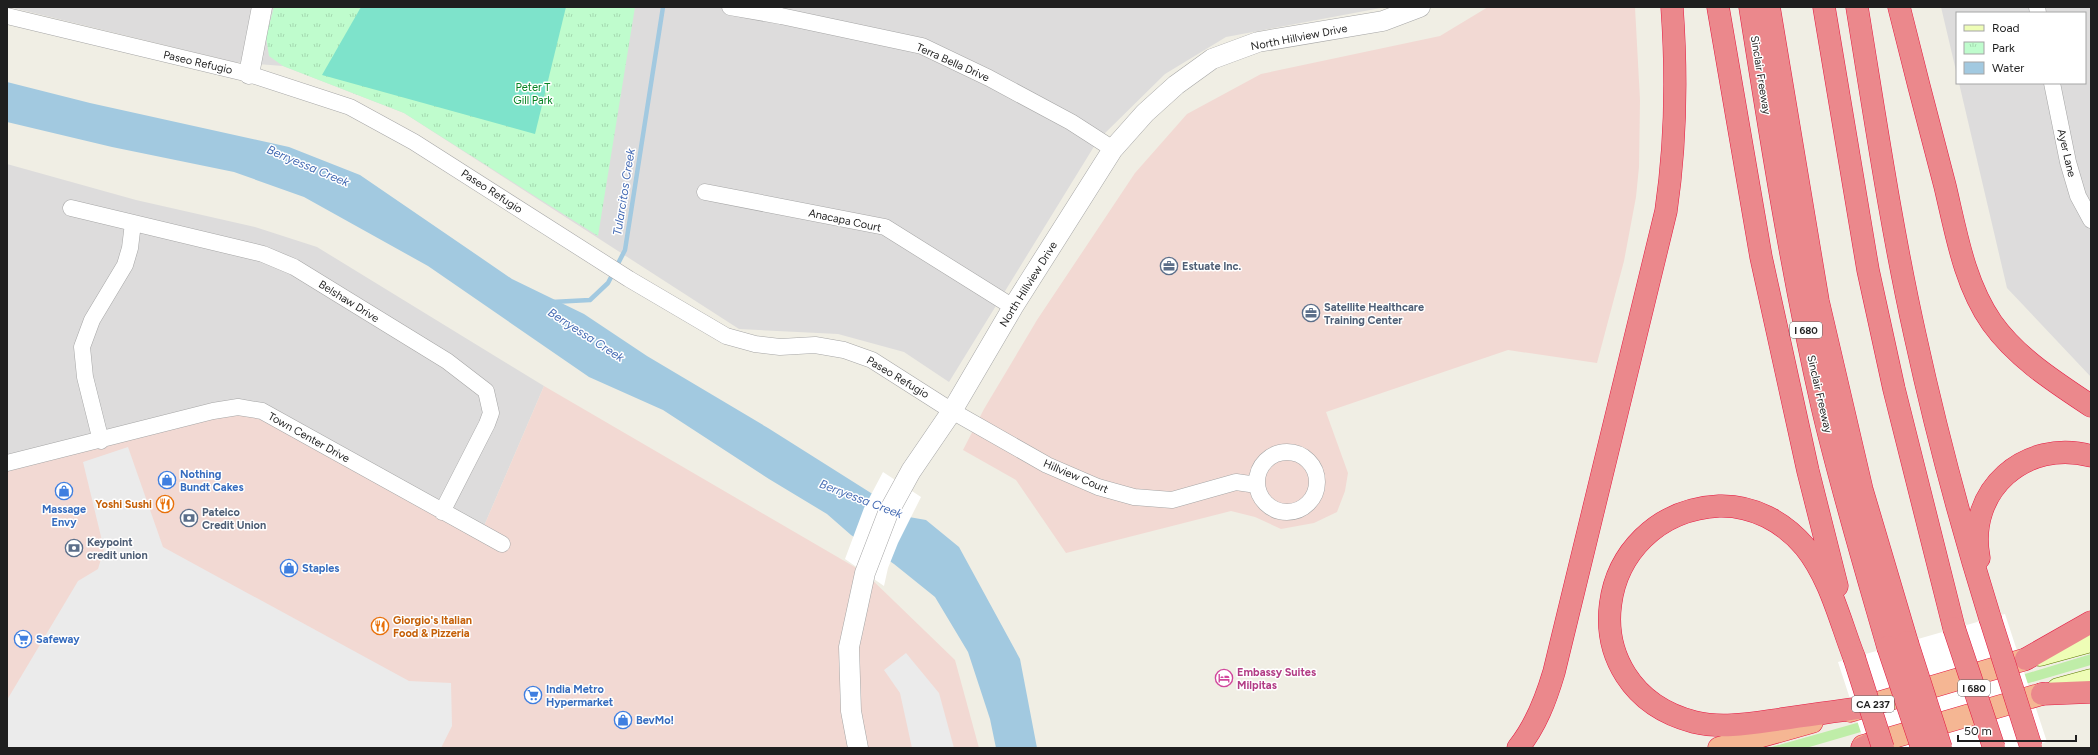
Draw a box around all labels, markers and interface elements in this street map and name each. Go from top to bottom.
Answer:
legend [1956,12,2086,84]
text: Road [1992,21,2020,35]
street label: North Hillview Drive [1250,22,1349,53]
street label: Sinclair Freeway [1748,35,1773,116]
street label: Terra Bella Drive [914,41,991,84]
text: Park [1992,41,2015,55]
street label: Paseo Refugio [162,48,234,77]
text: Water [1992,61,2024,75]
park label: Peter T Gill Park [513,81,553,107]
street label: Ayer Lane [2055,128,2078,178]
water label: Berryessa Creek [265,142,352,190]
water label: Tularcitos Creek [610,146,638,236]
street label: Paseo Refugio [459,167,525,216]
street label: Anacapa Court [807,206,882,235]
street label: North Hillview Drive [997,239,1060,329]
office icon: Estuate Inc. [1159,256,1179,276]
place label: Estuate Inc. [1182,260,1242,273]
street label: Belshaw Drive [316,278,381,325]
place label: Satellite Healthcare Training Center [1324,301,1424,327]
office icon: Satellite Healthcare Training Center [1301,303,1321,323]
water label: Berryessa Creek [545,305,628,365]
road number: I 680 [1790,322,1822,338]
street label: Paseo Refugio [864,354,931,401]
street label: Sinclair Freeway [1804,354,1835,435]
street label: Town Center Drive [266,410,352,465]
street label: Hillview Court [1041,457,1110,496]
place label: Nothing Bundt Cakes [180,468,244,494]
shop icon: Nothing Bundt Cakes [157,470,177,490]
water label: Berryessa Creek [818,477,906,522]
shop icon: Massage Envy [54,481,74,501]
restaurant icon: Yoshi Sushi [155,494,175,514]
place label: Yoshi Sushi [95,498,152,511]
place label: Massage Envy [42,503,86,529]
place label: Patelco Credit Union [202,506,266,532]
bank icon: Patelco Credit Union [179,508,199,528]
place label: Keypoint credit union [87,536,148,562]
bank icon: Keypoint credit union [64,538,84,558]
shop icon: Staples [279,558,299,578]
place label: Staples [302,562,339,575]
place label: Giorgio's Italian Food & Pizzeria [393,614,472,640]
restaurant icon: Giorgio's Italian Food & Pizzeria [370,616,390,636]
supermarket icon: Safeway [13,629,33,649]
place label: Safeway [36,633,80,646]
place label: Embassy Suites Milpitas [1237,666,1316,692]
hotel icon: Embassy Suites Milpitas [1214,668,1234,688]
road number: I 680 [1958,680,1990,696]
place label: India Metro Hypermarket [546,683,614,709]
supermarket icon: India Metro Hypermarket [523,685,543,705]
road number: CA 237 [1852,696,1894,712]
shop icon: BevMo! [613,710,633,730]
place label: BevMo! [636,714,674,727]
scale bar [1958,717,2076,743]
text: 50 m [1964,724,1992,738]

